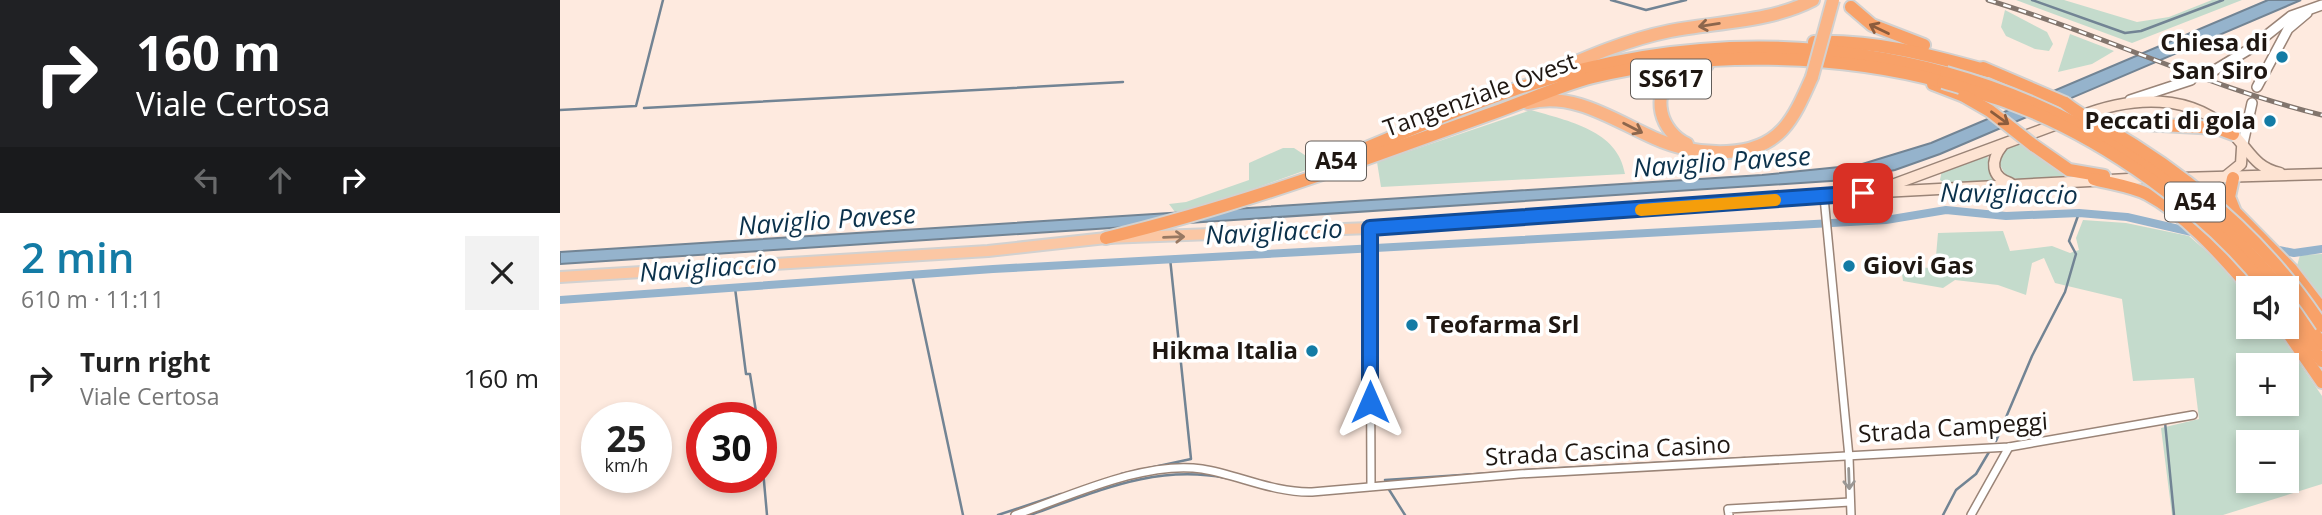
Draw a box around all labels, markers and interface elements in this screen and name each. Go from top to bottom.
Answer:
text: 160 m [136,19,281,85]
one-way arrow [1699,19,1721,32]
one-way arrow [1869,21,1890,35]
place label: Chiesa di San Siro [2160,25,2268,86]
icon: right [21,28,112,119]
street label: Tangenziale Ovest [1378,43,1581,144]
marker: Chiesa di San Siro [2274,49,2290,65]
road number: SS617 [1631,60,1711,99]
text: Viale Certosa [136,82,330,125]
place label: Peccati di gola [2085,103,2256,136]
one-way arrow [1990,111,2009,125]
marker: Peccati di gola [2262,113,2278,129]
one-way arrow [1622,122,1643,136]
water label: Naviglio Pavese [1632,137,1812,185]
road number: A54 [1306,142,1366,180]
icon: left [188,161,226,199]
icon: ahead [261,161,299,199]
icon: right [334,161,372,199]
pin [1833,163,1893,223]
icon: arrive [1844,174,1882,212]
water label: Navigliaccio [1940,174,2078,212]
road number: A54 [2165,182,2225,222]
water label: Naviglio Pavese [737,195,917,243]
water label: Navigliaccio [1204,209,1344,253]
text: 2 min [21,228,134,285]
one-way arrow [1163,230,1186,243]
button: close [465,236,539,310]
water label: Navigliaccio [638,244,778,290]
place label: Giovi Gas [1863,248,1974,281]
marker: Giovi Gas [1841,258,1857,274]
map controls [2236,276,2299,493]
button: sound [2236,276,2299,339]
text: 610 m · 11:11 [21,283,164,315]
place label: Teofarma Srl [1426,307,1579,340]
marker: Teofarma Srl [1404,317,1420,333]
place label: Hikma Italia [1151,333,1298,366]
marker: Hikma Italia [1304,343,1320,359]
text: Turn right [80,344,211,380]
button: + [2236,353,2299,416]
icon: right [21,359,59,397]
text: 160 m [464,360,539,396]
position arrow [1333,365,1407,439]
text: Viale Certosa [80,380,220,412]
speed limit sign: 30 [686,402,777,493]
street label: Strada Campeggi [1857,403,2049,450]
text: 25 [606,415,647,462]
street label: Strada Cascina Casino [1484,427,1732,472]
button: − [2236,430,2299,493]
text: km/h [605,453,648,477]
one-way arrow [1843,467,1856,490]

